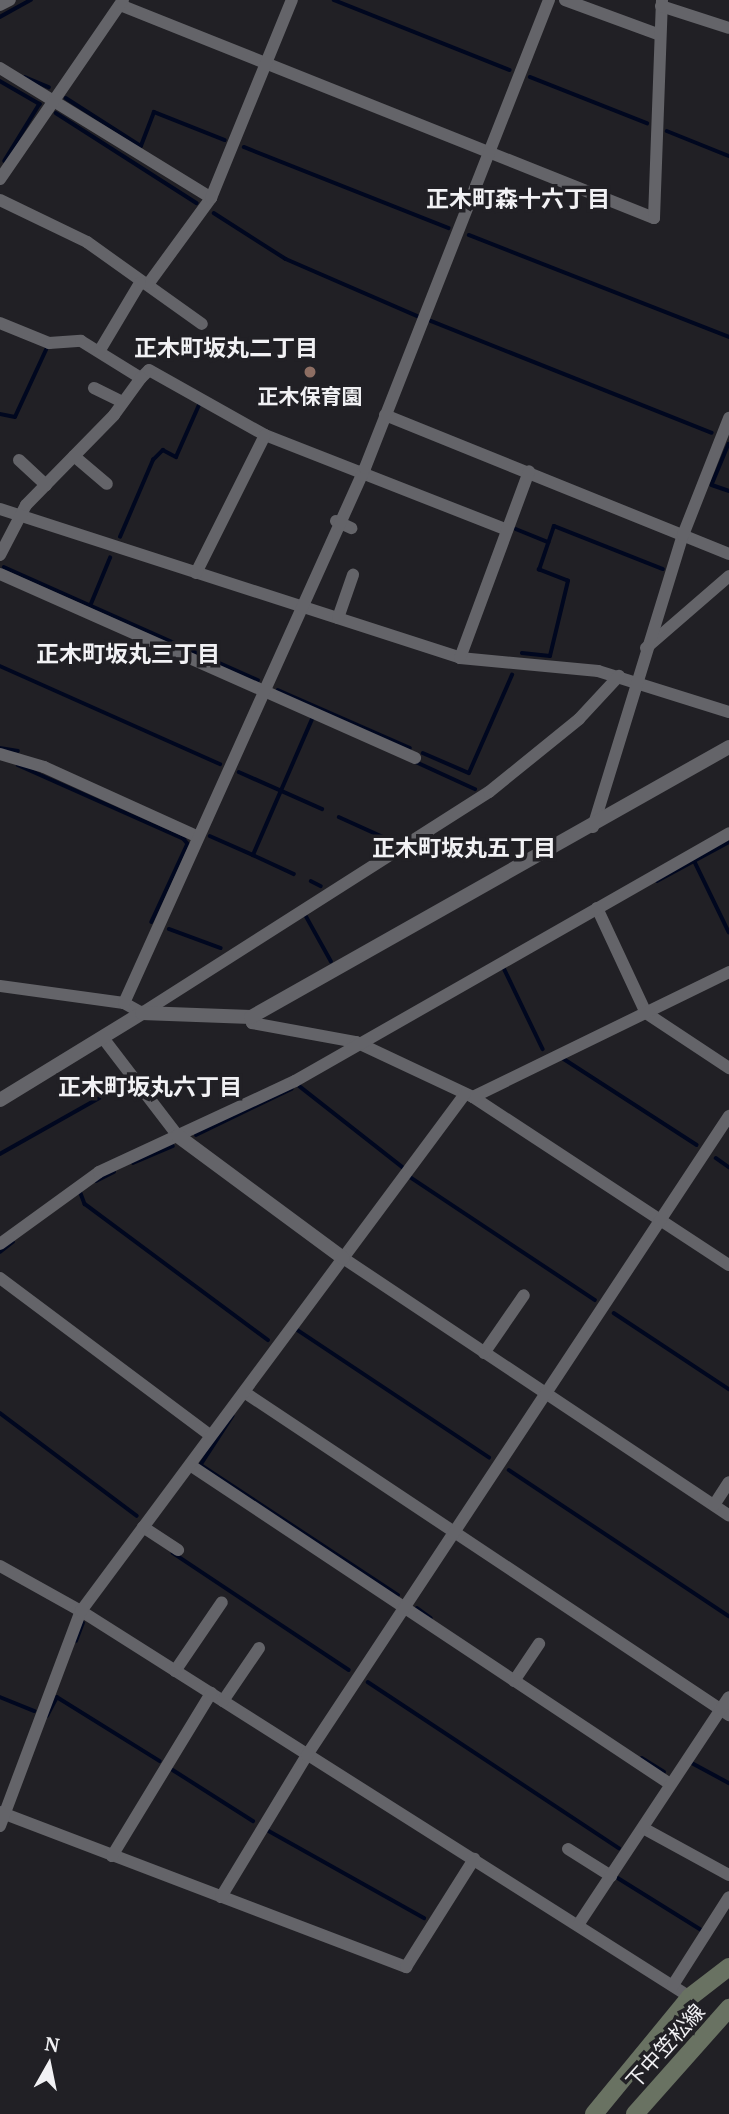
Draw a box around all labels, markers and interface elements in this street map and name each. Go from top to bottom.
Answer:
district label: 正木町森十六丁目 [426,185,610,213]
district label: 正木町坂丸二丁目 [134,334,318,362]
marker: 正木保育園 [302,364,318,380]
place label: 正木保育園 [258,383,362,409]
district label: 正木町坂丸三丁目 [36,640,220,668]
district label: 正木町坂丸五丁目 [372,834,556,862]
district label: 正木町坂丸六丁目 [58,1073,242,1101]
street label: 下中笠松線 [621,1999,709,2093]
north arrow [14,2030,84,2100]
text: N [43,2030,61,2057]

